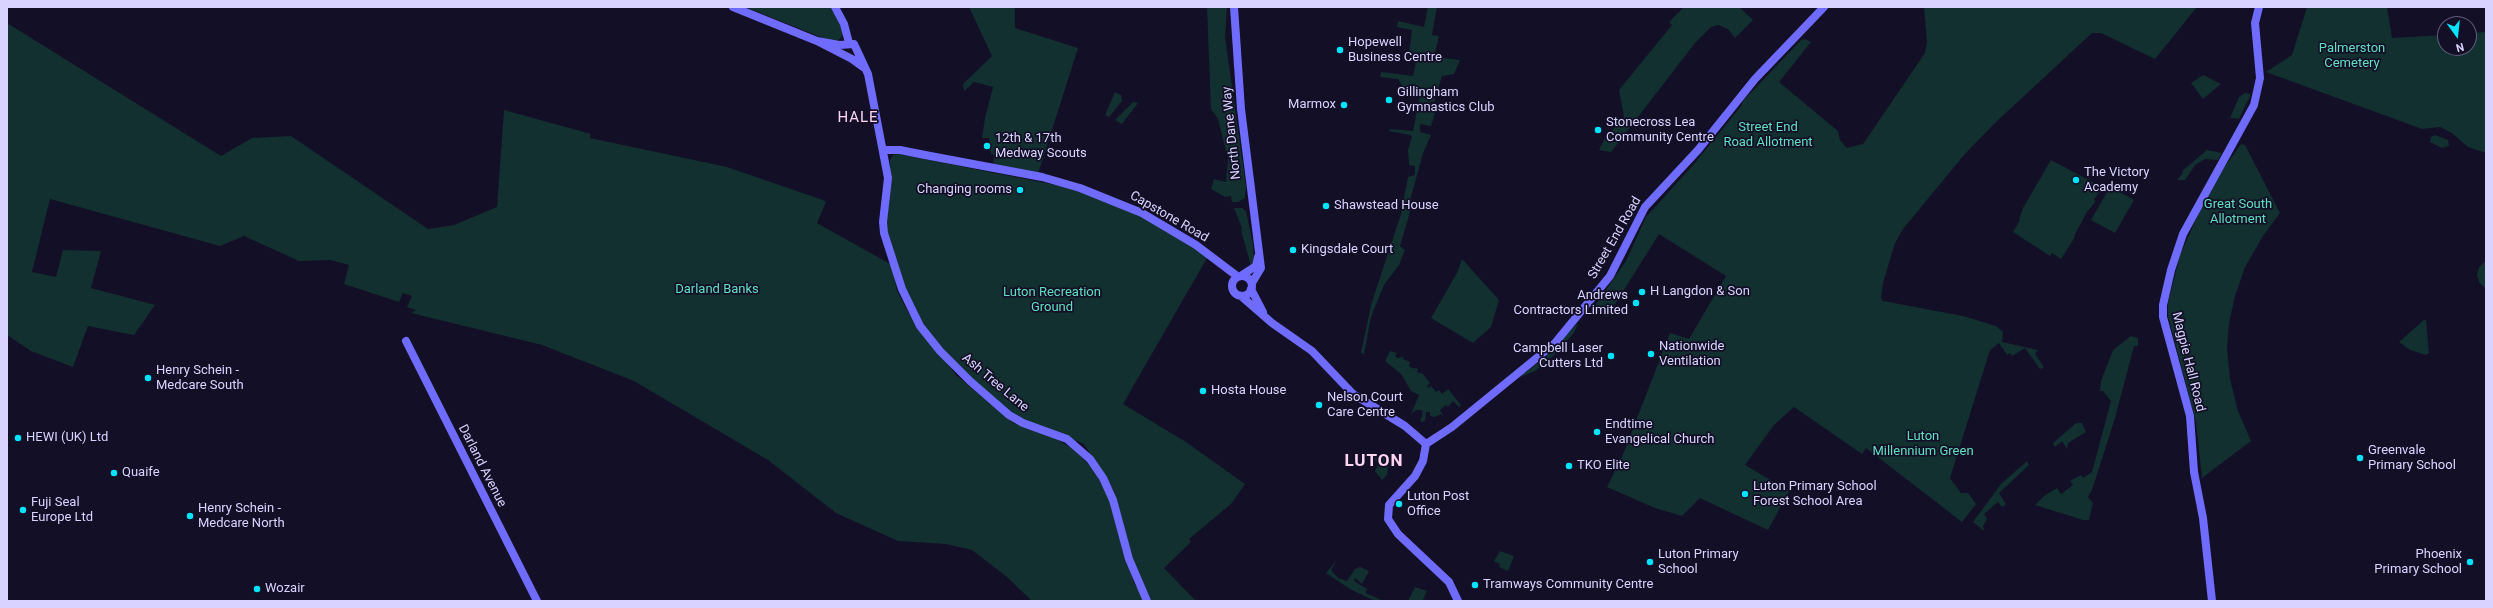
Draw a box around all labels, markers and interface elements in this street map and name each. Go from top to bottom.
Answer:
north arrow [2437,16,2477,56]
place label: Hopewell Business Centre [1348,35,1442,66]
text: N [2455,40,2465,54]
park label: Palmerston Cemetery [2319,41,2385,72]
marker: Hopewell Business Centre [1335,45,1345,55]
place label: Gillingham Gymnastics Club [1397,85,1495,116]
street label: North Dane Way [1219,86,1245,180]
marker: Gillingham Gymnastics Club [1384,95,1394,105]
place label: Marmox [1288,97,1336,113]
marker: Marmox [1339,100,1349,110]
district label: HALE [837,109,879,127]
place label: Stonecross Lea Community Centre [1606,115,1714,146]
park label: Street End Road Allotment [1723,120,1813,151]
marker: Stonecross Lea Community Centre [1593,125,1603,135]
place label: 12th & 17th Medway Scouts [995,131,1087,162]
marker: 12th & 17th Medway Scouts [982,141,992,151]
place label: The Victory Academy [2084,165,2149,196]
marker: The Victory Academy [2071,175,2081,185]
place label: Changing rooms [917,182,1012,198]
marker: Changing rooms [1015,185,1025,195]
street label: Capstone Road [1127,188,1211,246]
street label: Street End Road [1585,194,1645,282]
park label: Great South Allotment [2204,197,2272,228]
place label: Shawstead House [1334,198,1439,214]
marker: Shawstead House [1321,201,1331,211]
place label: Kingsdale Court [1301,242,1393,258]
marker: Kingsdale Court [1288,245,1298,255]
park label: Darland Banks [675,282,759,298]
place label: H Langdon & Son [1650,284,1750,300]
park label: Luton Recreation Ground [1003,285,1101,316]
marker: H Langdon & Son [1637,287,1647,297]
place label: Andrews Contractors Limited [1514,288,1628,319]
marker: Andrews Contractors Limited [1631,298,1641,308]
street label: Magpie Hall Road [2168,311,2208,413]
place label: Nationwide Ventilation [1659,339,1725,370]
place label: Campbell Laser Cutters Ltd [1513,341,1603,372]
marker: Nationwide Ventilation [1646,349,1656,359]
street label: Ash Tree Lane [958,351,1032,415]
marker: Campbell Laser Cutters Ltd [1606,351,1616,361]
place label: Henry Schein - Medcare South [156,363,244,394]
marker: Henry Schein - Medcare South [143,373,153,383]
place label: Hosta House [1211,383,1286,399]
marker: Hosta House [1198,386,1208,396]
place label: Nelson Court Care Centre [1327,390,1403,421]
marker: Nelson Court Care Centre [1314,400,1324,410]
place label: Endtime Evangelical Church [1605,417,1714,448]
street label: Darland Avenue [455,422,509,510]
marker: Endtime Evangelical Church [1592,427,1602,437]
park label: Luton Millennium Green [1872,429,1974,460]
place label: HEWI (UK) Ltd [26,430,108,446]
marker: HEWI (UK) Ltd [13,433,23,443]
place label: Greenvale Primary School [2368,443,2456,474]
district label: LUTON [1344,452,1404,472]
marker: Greenvale Primary School [2355,453,2365,463]
place label: TKO Elite [1577,458,1630,474]
marker: TKO Elite [1564,461,1574,471]
place label: Quaife [122,465,160,481]
marker: Quaife [109,468,119,478]
place label: Luton Primary School Forest School Area [1753,479,1877,510]
place label: Luton Post Office [1407,489,1469,520]
marker: Luton Primary School Forest School Area [1740,489,1750,499]
place label: Fuji Seal Europe Ltd [31,495,93,526]
marker: Luton Post Office [1394,499,1404,509]
place label: Henry Schein - Medcare North [198,501,285,532]
marker: Fuji Seal Europe Ltd [18,505,28,515]
marker: Henry Schein - Medcare North [185,511,195,521]
place label: Luton Primary School [1658,547,1739,578]
place label: Phoenix Primary School [2374,547,2462,578]
marker: Luton Primary School [1645,557,1655,567]
marker: Phoenix Primary School [2465,557,2475,567]
place label: Tramways Community Centre [1483,577,1654,593]
marker: Tramways Community Centre [1470,580,1480,590]
place label: Wozair [265,581,305,597]
marker: Wozair [252,584,262,594]

